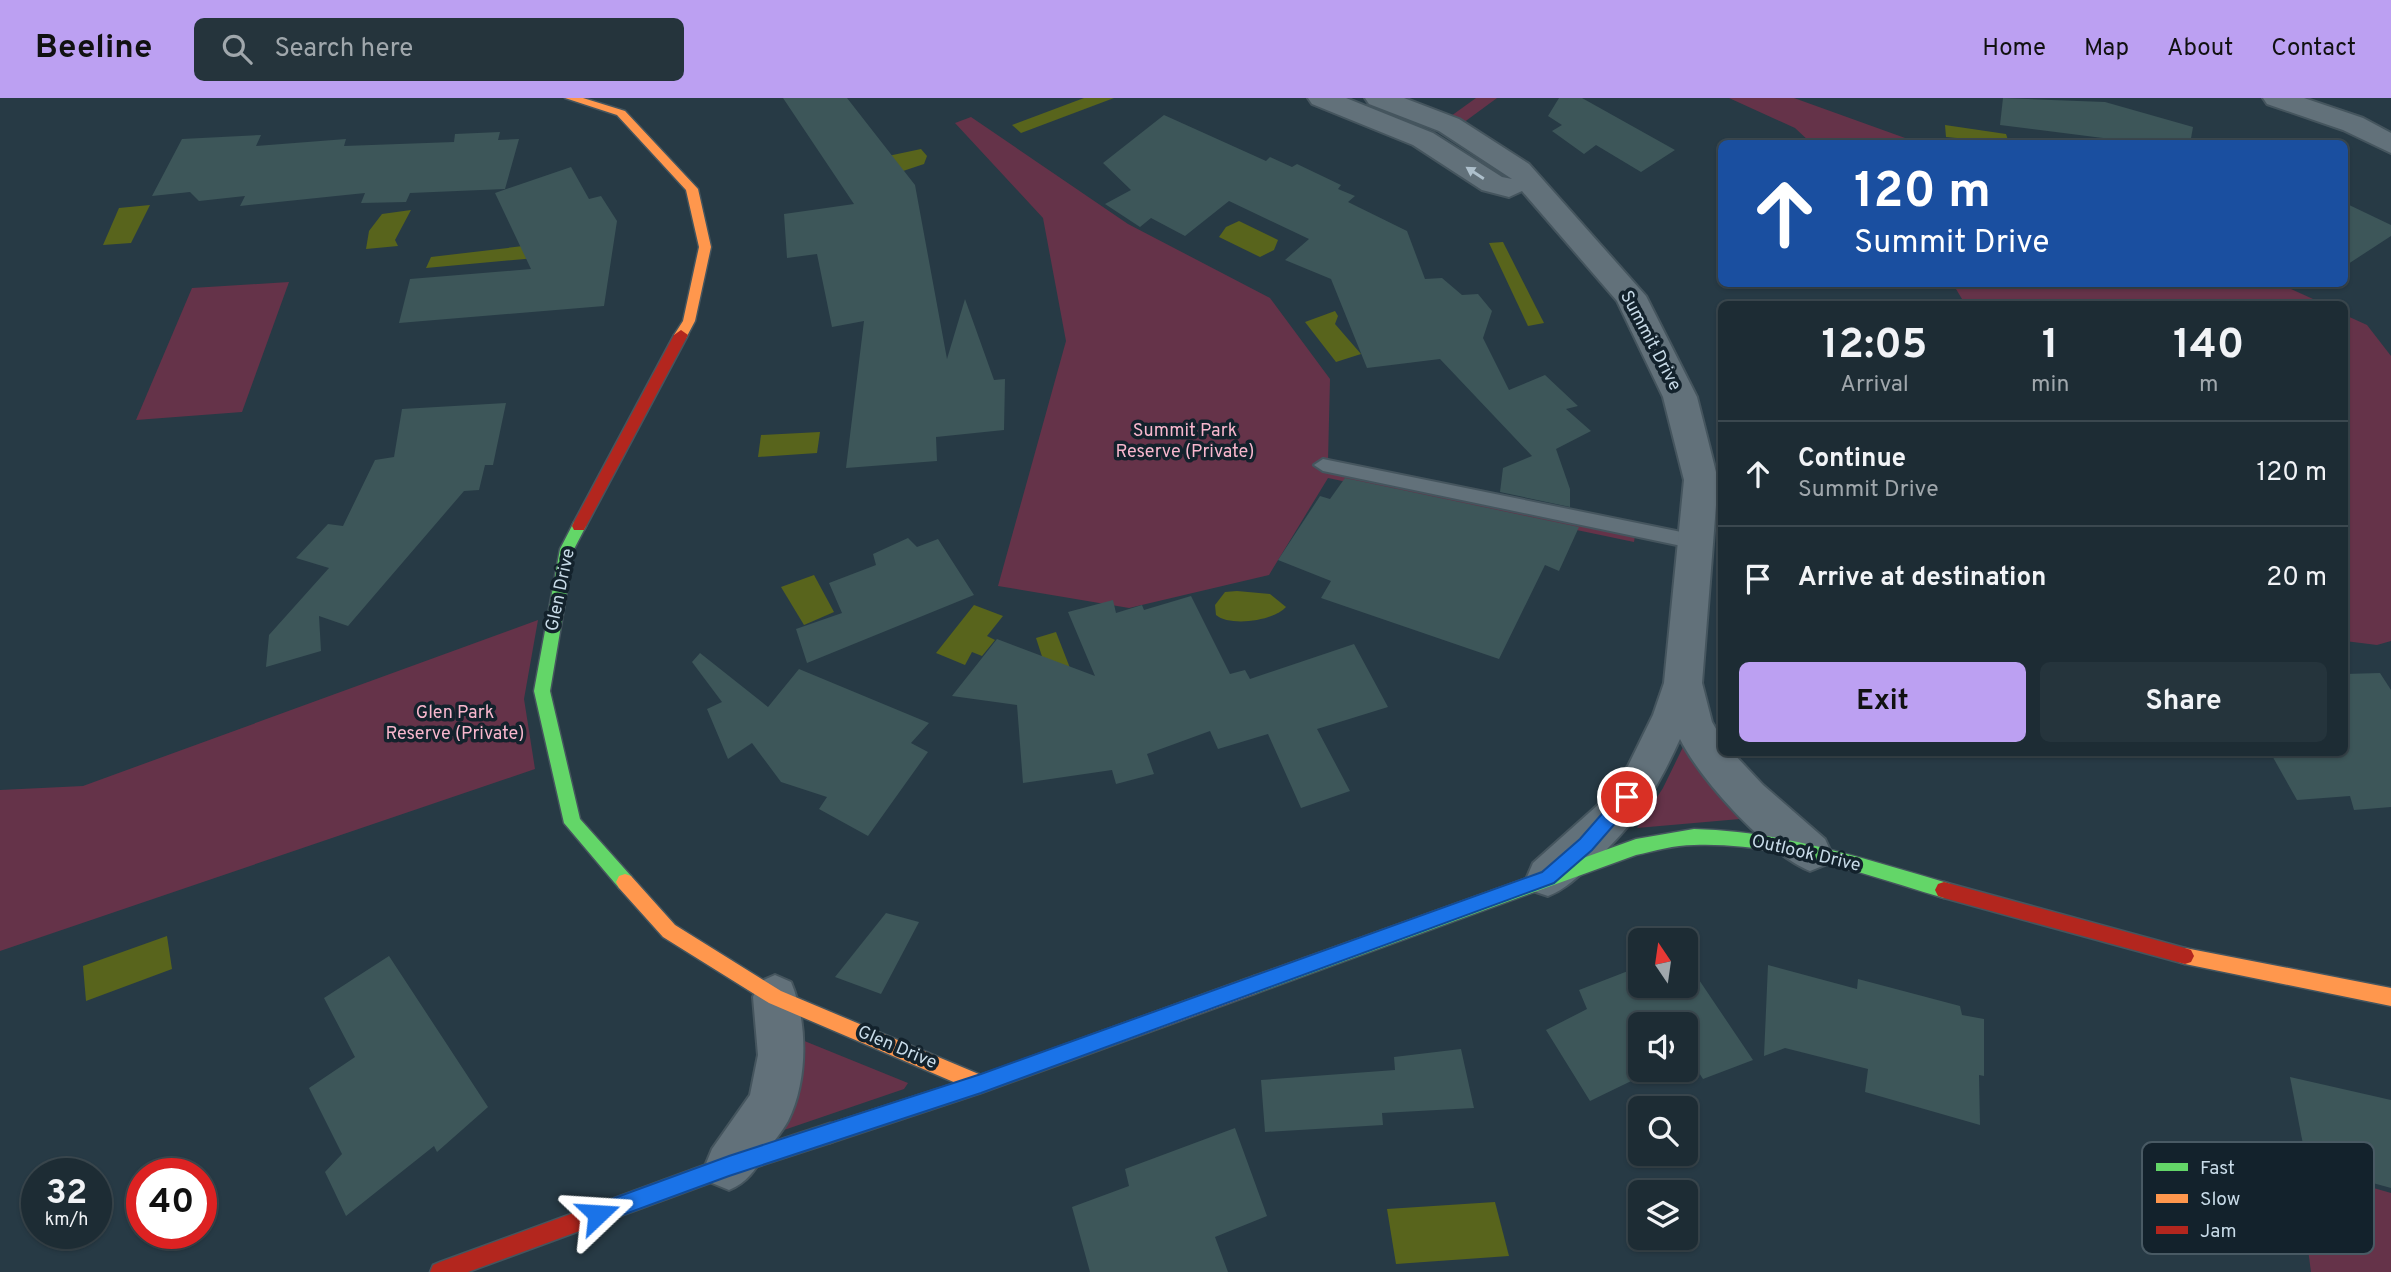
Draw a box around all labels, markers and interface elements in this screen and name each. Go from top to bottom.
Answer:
search box [194,18,684,81]
text: Beeline [35,28,152,70]
icon: search [218,30,256,68]
text: Search here [274,33,413,66]
text: Home [1982,34,2046,64]
text: Map [2084,34,2129,64]
text: About [2167,34,2233,64]
text: Contact [2271,34,2356,64]
text: 120 m [1854,163,1991,225]
one-way arrow [1465,166,1485,179]
icon: ahead [1739,168,1830,259]
text: Summit Drive [1854,224,2050,264]
street label: Summit Drive [1614,287,1686,395]
text: 12:05 [1822,320,1928,373]
text: 1 [2042,320,2059,373]
text: 140 [2173,320,2244,373]
text: Arrival [1840,371,1909,400]
text: min [2031,371,2069,400]
text: m [2199,371,2218,400]
park label: Summit Park Reserve (Private) [1116,420,1254,464]
text: Continue [1798,443,1906,476]
icon: ahead [1739,455,1777,493]
text: 120 m [2257,457,2327,490]
text: Summit Drive [1798,476,1939,505]
street label: Glen Drive [541,547,581,633]
icon: arrive [1739,560,1777,598]
text: Arrive at destination [1798,562,2046,595]
text: 20 m [2266,562,2327,595]
button: Exit [1739,662,2026,742]
button: Share [2040,662,2327,742]
park label: Glen Park Reserve (Private) [386,702,524,746]
pin [1597,767,1657,827]
icon: arrive [1608,778,1646,816]
street label: Outlook Drive [1749,830,1863,878]
north arrow [1628,928,1698,998]
map controls [1628,928,1698,1250]
button: sound [1628,1012,1698,1082]
street label: Glen Drive [854,1021,940,1075]
button: search [1628,1096,1698,1166]
legend [2142,1142,2374,1254]
text: Fast [2200,1157,2235,1181]
speed limit sign: 40 [126,1158,217,1249]
text: 32 [46,1172,87,1216]
position arrow [561,1177,635,1251]
button: layers [1628,1180,1698,1250]
text: Slow [2200,1188,2240,1212]
text: km/h [45,1209,88,1232]
text: Jam [2200,1220,2237,1244]

